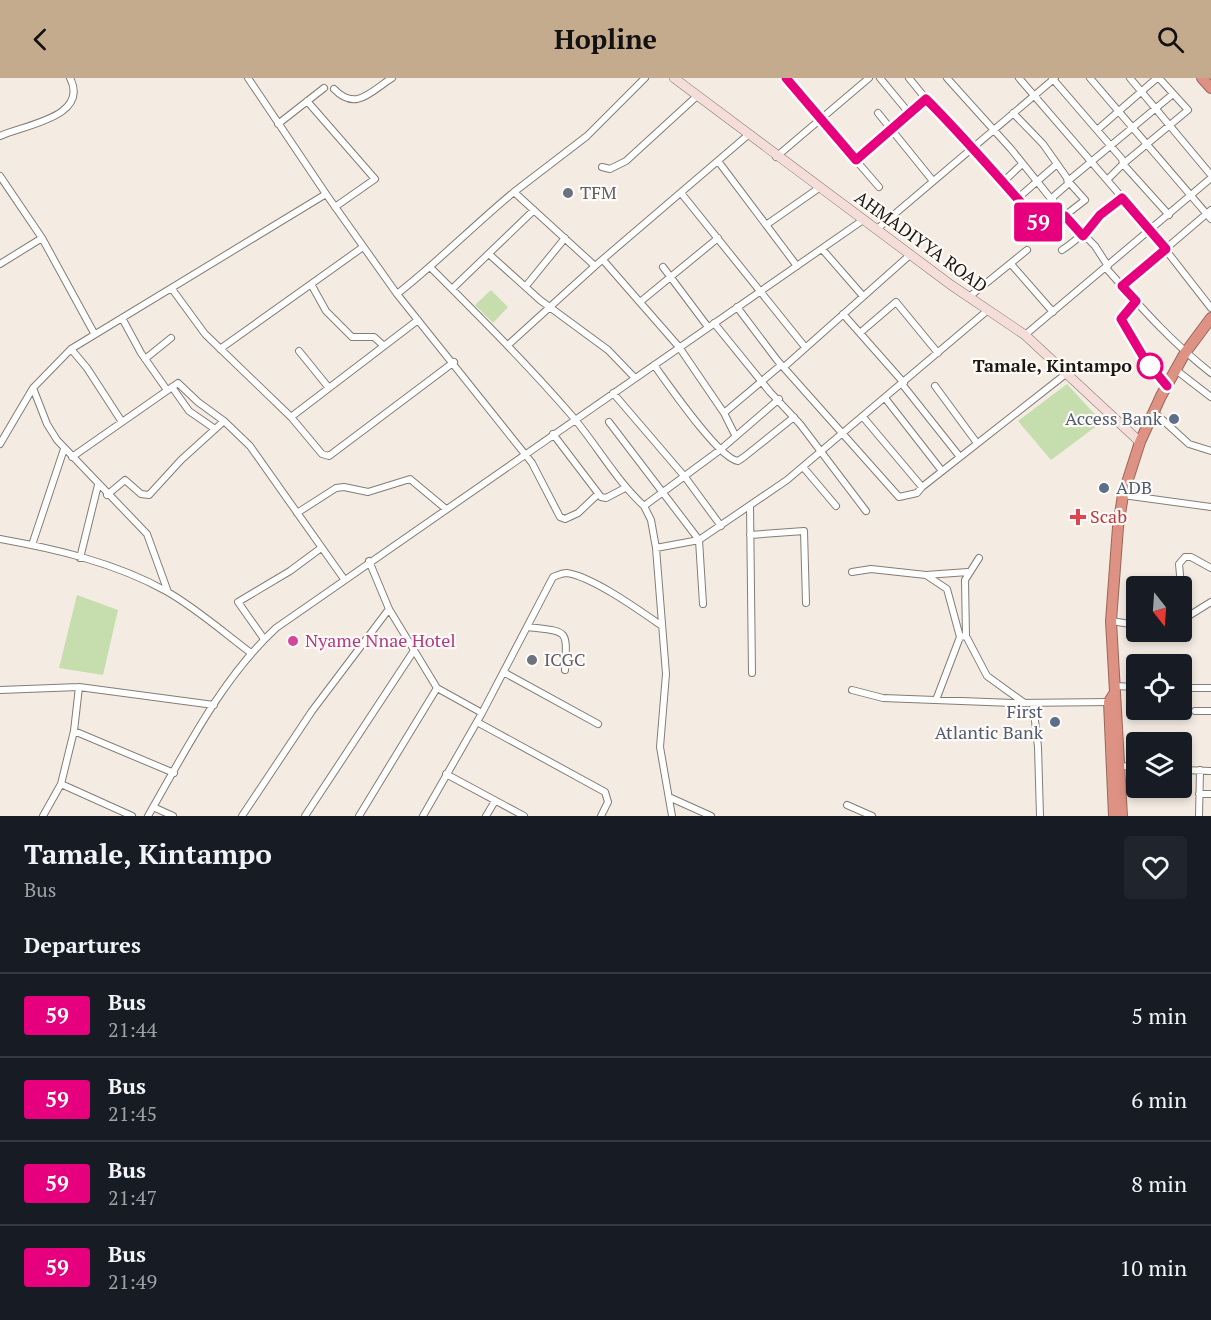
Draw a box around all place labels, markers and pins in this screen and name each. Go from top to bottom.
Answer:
place label: TFM [580,180,617,204]
marker: TFM [561,186,575,200]
place label: Tamale, Kintampo [973,353,1132,377]
marker: Tamale, Kintampo [1137,353,1163,379]
place label: Access Bank [1065,406,1163,430]
marker: Access Bank [1167,412,1181,426]
place label: ADB [1116,475,1152,499]
marker: ADB [1097,481,1111,495]
place label: Scab [1090,504,1127,528]
marker: Scab [1071,510,1085,524]
place label: Nyame Nnae Hotel [305,628,456,652]
marker: Nyame Nnae Hotel [286,634,300,648]
place label: ICGC [544,647,585,671]
marker: ICGC [525,653,539,667]
place label: First Atlantic Bank [935,699,1044,744]
marker: First Atlantic Bank [1048,715,1062,729]

